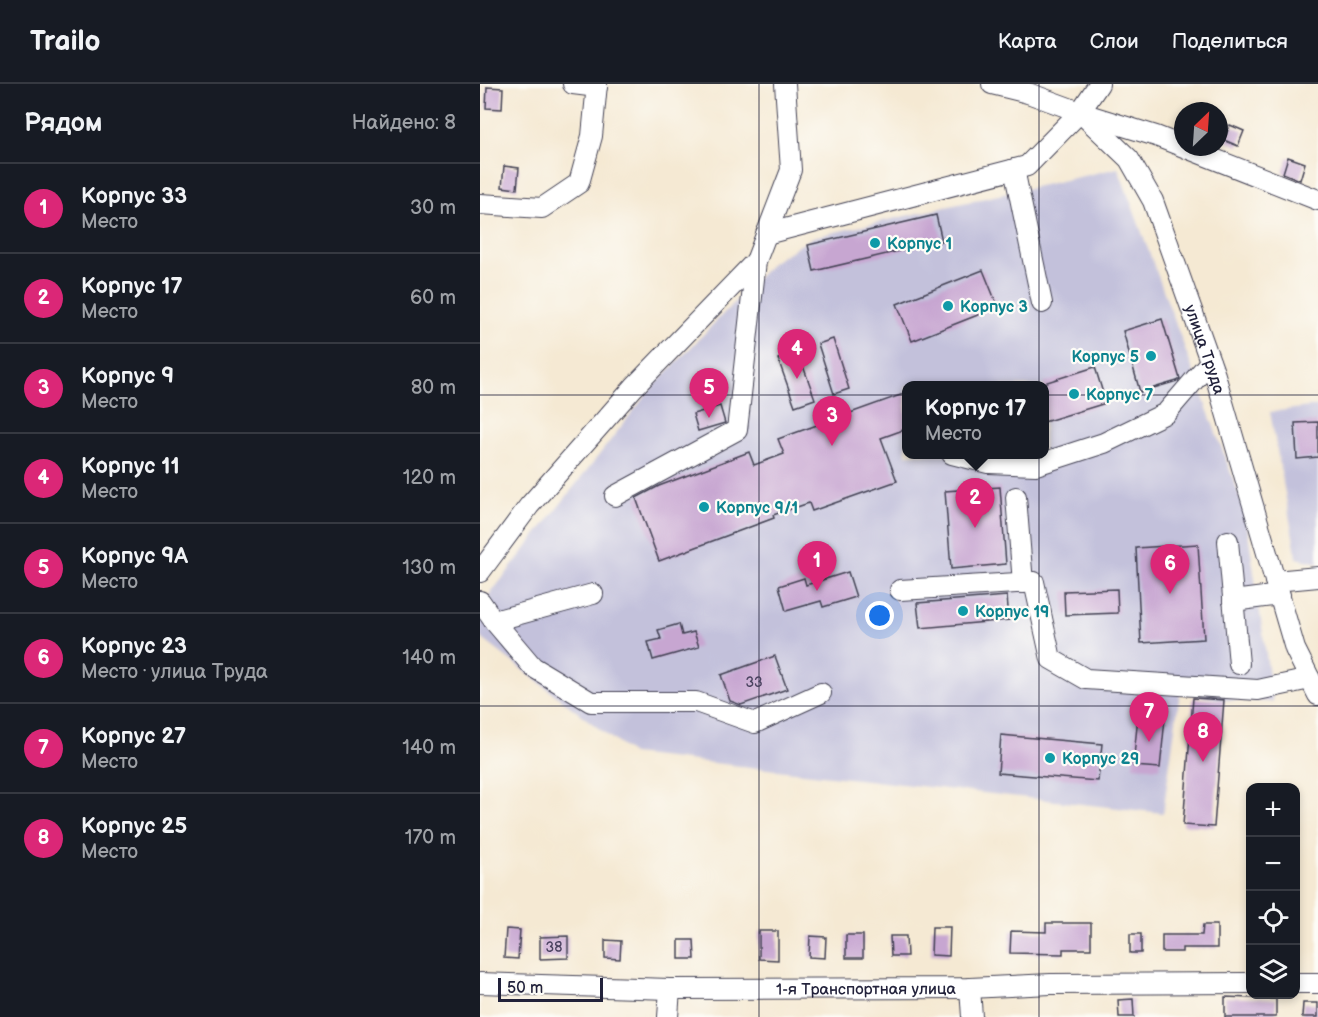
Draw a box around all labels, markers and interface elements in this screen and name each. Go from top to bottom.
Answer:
text: Trailo [30,25,101,58]
text: Карта [998,29,1057,54]
text: Слои [1090,29,1139,54]
text: Поделиться [1172,29,1288,54]
north arrow [1174,102,1228,156]
text: Рядом [24,108,102,139]
text: Найдено: 8 [352,111,456,135]
text: Корпус 33 [81,183,187,210]
text: 1 [39,196,48,220]
text: 30 m [410,196,456,220]
text: Место [81,210,138,234]
place label: Корпус 1 [887,235,952,254]
marker: Корпус 1 [868,236,882,250]
text: Корпус 17 [81,273,183,300]
text: 2 [38,286,49,310]
text: 60 m [410,286,456,310]
place label: Корпус 3 [960,298,1028,317]
marker: Корпус 3 [941,299,955,313]
text: Место [81,300,138,324]
street label: улица Труда [1180,302,1228,397]
pin: 4 [778,330,816,379]
place label: Корпус 5 [1071,348,1139,367]
marker: Корпус 5 [1144,349,1158,363]
text: Корпус 9 [81,363,174,390]
pin: 5 [690,368,728,418]
text: 3 [38,376,49,400]
text: 80 m [411,376,456,400]
popup [902,381,1049,459]
place label: Корпус 7 [1086,386,1153,405]
marker: Корпус 7 [1067,387,1081,401]
text: Место [81,390,138,414]
text: Корпус 17 [925,395,1026,422]
pin: 3 [812,396,852,446]
text: Место [925,422,982,446]
text: Корпус 11 [81,453,180,480]
text: 4 [38,466,49,490]
text: 120 m [403,466,456,490]
pin: 2 [956,478,994,528]
text: Место [81,480,138,504]
place label: Корпус 9/1 [716,499,798,518]
marker: Корпус 9/1 [697,500,711,514]
pin: 1 [798,542,836,591]
text: Корпус 9А [81,543,188,570]
pin: 6 [1150,544,1190,594]
text: 5 [38,556,49,580]
text: 130 m [402,556,456,580]
text: Место [81,570,138,594]
your location [865,601,894,630]
place label: Корпус 19 [975,603,1050,622]
marker: Корпус 19 [956,604,970,618]
text: Корпус 23 [81,633,187,660]
text: 6 [37,646,50,670]
text: 140 m [402,646,456,670]
text: Место · улица Труда [81,660,268,684]
house number: 33 [745,674,763,691]
pin: 7 [1130,692,1168,742]
pin: 8 [1184,712,1222,762]
text: Корпус 27 [81,723,186,750]
text: 7 [38,736,49,760]
text: 140 m [402,736,456,760]
text: Место [81,750,138,774]
place label: Корпус 29 [1062,750,1139,769]
marker: Корпус 29 [1043,751,1057,765]
map controls [1246,783,1300,999]
button: + [1246,783,1300,837]
text: Корпус 25 [81,813,187,840]
text: 8 [37,826,50,850]
text: 170 m [405,826,456,850]
button: − [1246,837,1300,891]
text: Место [81,840,138,864]
button: locate [1246,891,1300,945]
house number: 38 [546,939,562,956]
button: layers [1246,945,1300,999]
scale bar [498,975,603,1002]
text: 50 m [507,979,543,998]
street label: 1-я Транспортная улица [776,980,956,1000]

